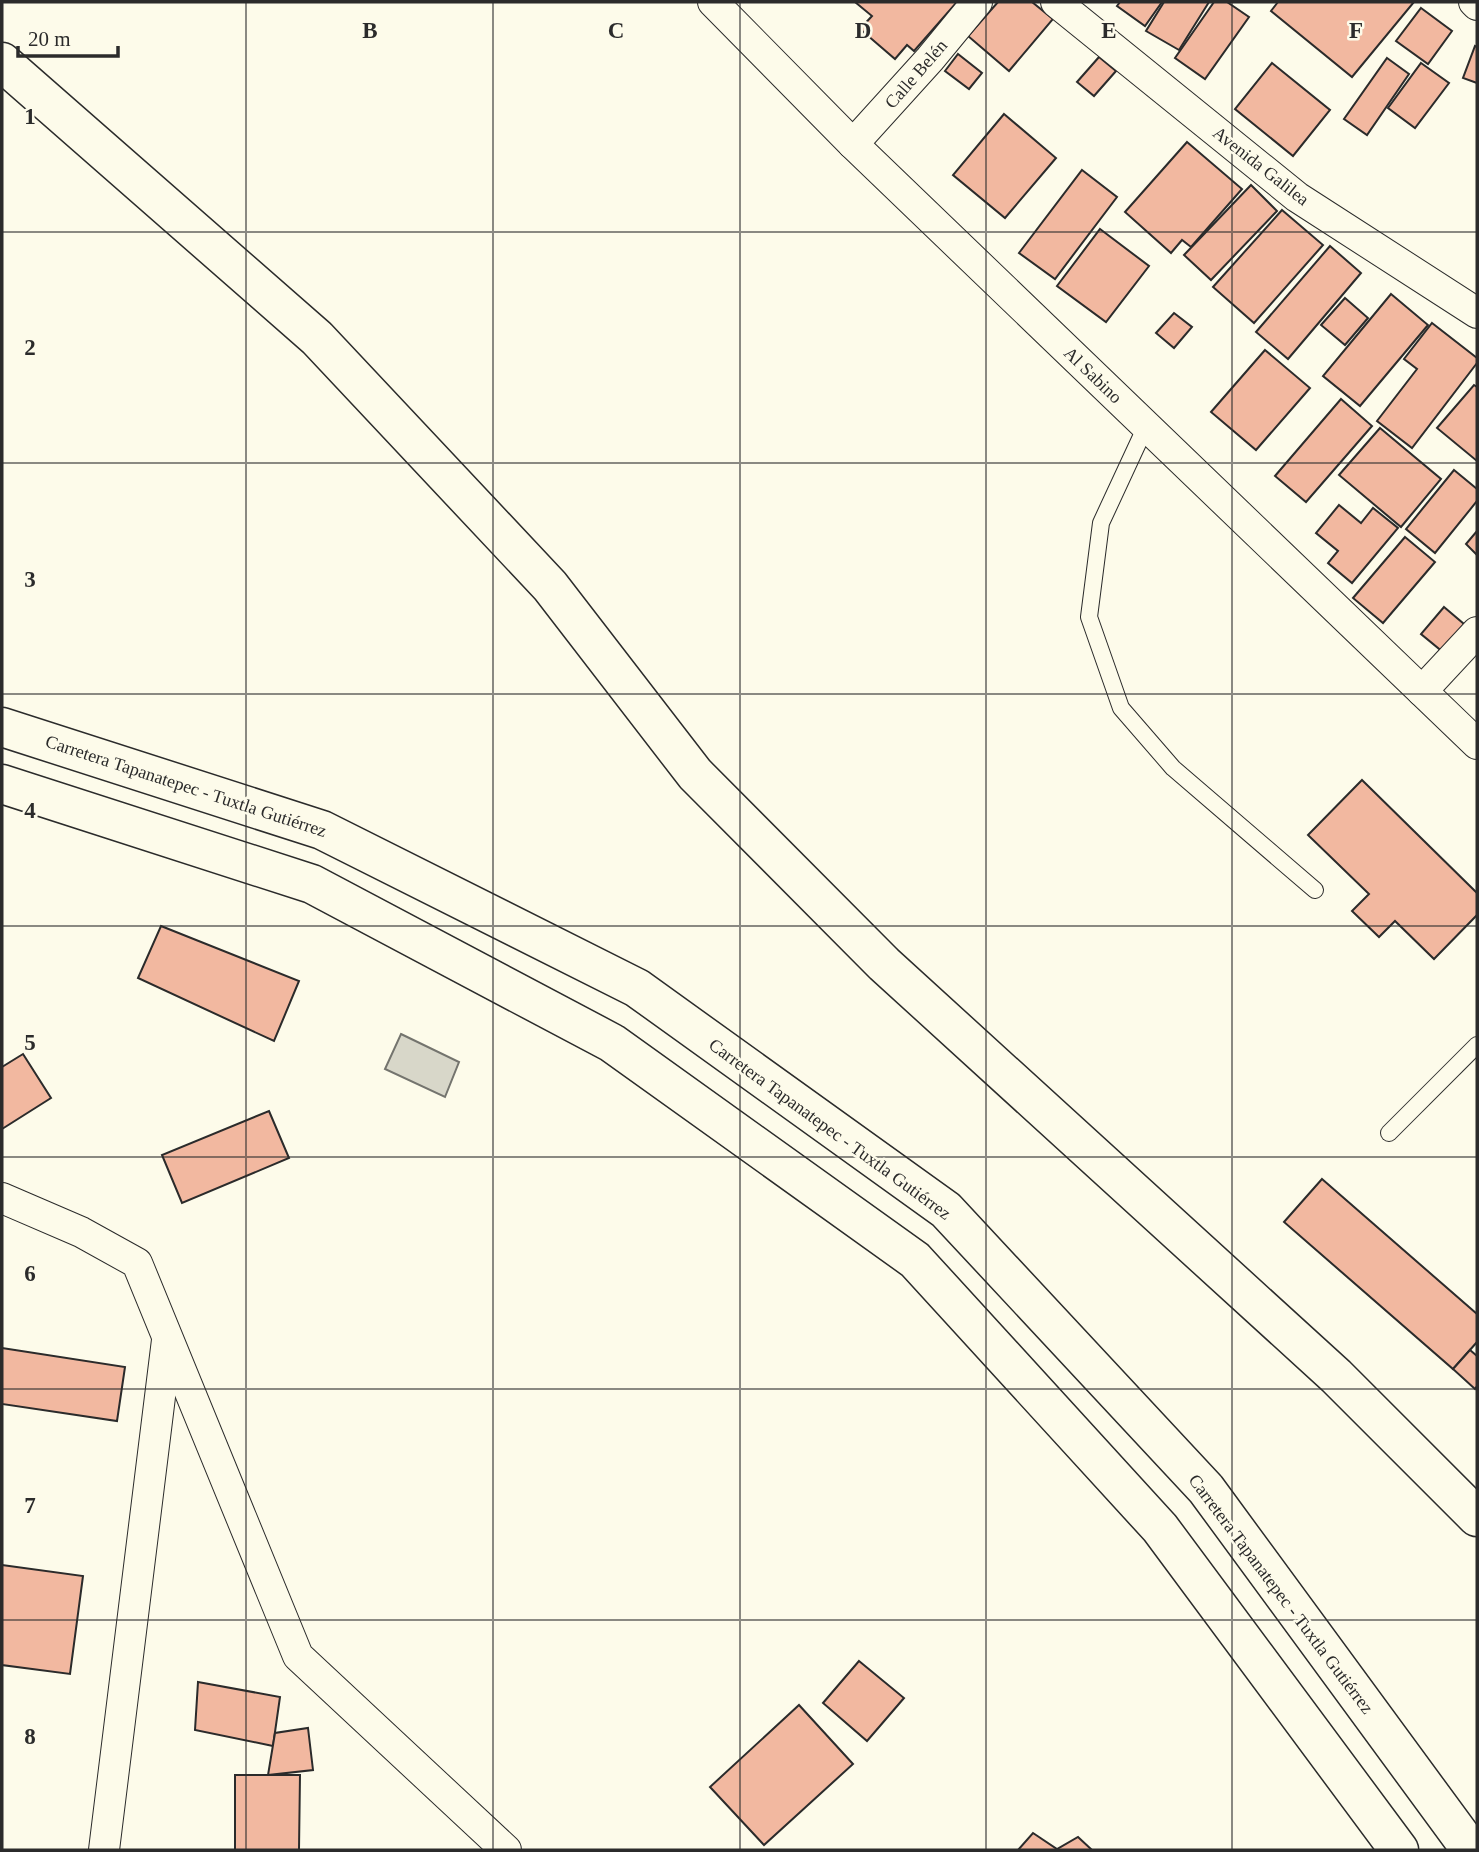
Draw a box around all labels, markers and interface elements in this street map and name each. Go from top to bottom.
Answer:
scale bar [18,14,117,58]
text: B [362,18,378,43]
text: C [608,18,624,43]
text: D [855,18,871,43]
text: E [1101,18,1117,43]
text: F [1349,18,1363,43]
text: 20 m [28,27,71,51]
street label: Calle Belén [881,36,951,112]
text: 1 [24,104,36,129]
street label: Avenida Galilea [1209,122,1313,210]
text: 2 [24,335,36,360]
street label: Al Sabino [1060,343,1126,407]
text: 3 [24,567,36,592]
street label: Carretera Tapanatepec - Tuxtla Gutiérrez [43,731,329,841]
text: 4 [24,798,36,823]
text: 5 [24,1030,36,1055]
street label: Carretera Tapanatepec - Tuxtla Gutiérrez [705,1034,955,1224]
text: 6 [24,1261,36,1286]
street label: Carretera Tapanatepec - Tuxtla Gutiérrez [1184,1470,1378,1718]
text: 7 [24,1493,36,1518]
text: 8 [24,1724,36,1749]

